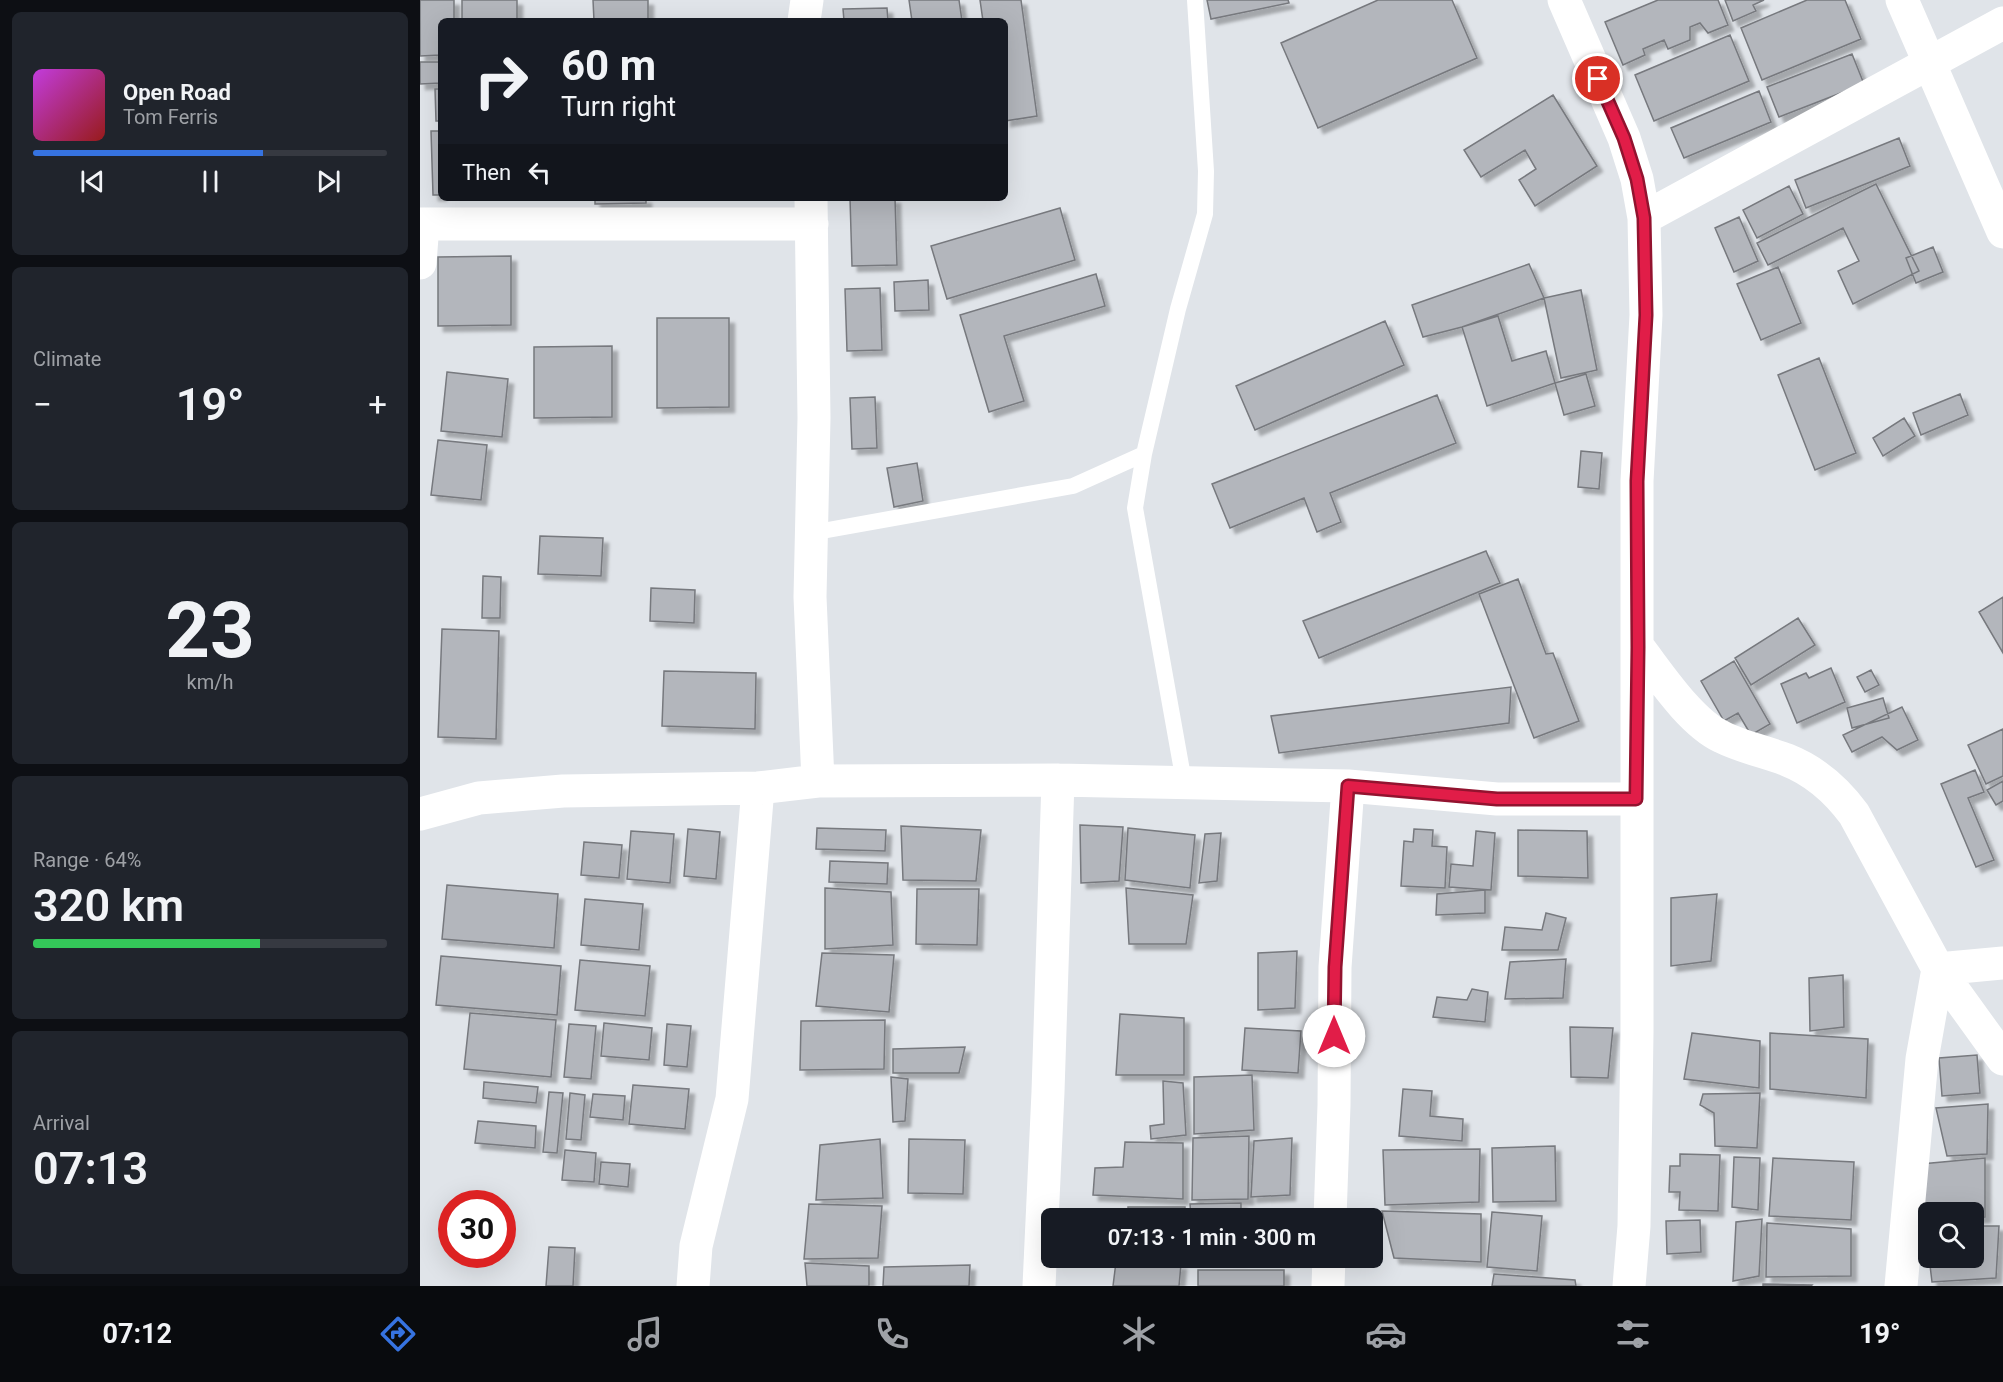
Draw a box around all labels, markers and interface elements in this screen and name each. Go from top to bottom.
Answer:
text: 60 m [561,41,656,90]
icon: right [462,42,540,120]
pin [1572,53,1623,104]
icon: arrive [1581,62,1614,95]
text: Open Road [123,80,231,105]
text: Turn right [561,91,676,123]
text: Tom Ferris [123,105,218,129]
icon: left [523,156,556,189]
text: Then [462,160,511,185]
icon: previous [76,165,109,198]
icon: pause [194,165,227,198]
icon: next [312,165,345,198]
text: Climate [33,347,101,371]
text: 19° [176,378,244,431]
text: − [33,385,52,424]
text: + [368,385,387,424]
text: 23 [165,585,255,676]
text: km/h [187,670,233,694]
text: Range · 64% [33,848,141,872]
text: 320 km [33,879,184,932]
position arrow [1302,1004,1366,1068]
text: Arrival [33,1111,90,1135]
text: 07:13 [33,1142,148,1195]
speed limit sign: 30 [438,1190,516,1268]
map controls [1918,1202,1984,1268]
button: search [1918,1202,1984,1268]
text: 07:13 · 1 min · 300 m [1108,1225,1316,1250]
icon: directions [377,1313,419,1355]
icon: music [624,1313,666,1355]
icon: phone [871,1313,913,1355]
icon: climate [1118,1313,1160,1355]
icon: car [1365,1313,1407,1355]
icon: filters [1612,1313,1654,1355]
text: 07:12 [102,1318,172,1350]
text: 19° [1859,1318,1900,1350]

